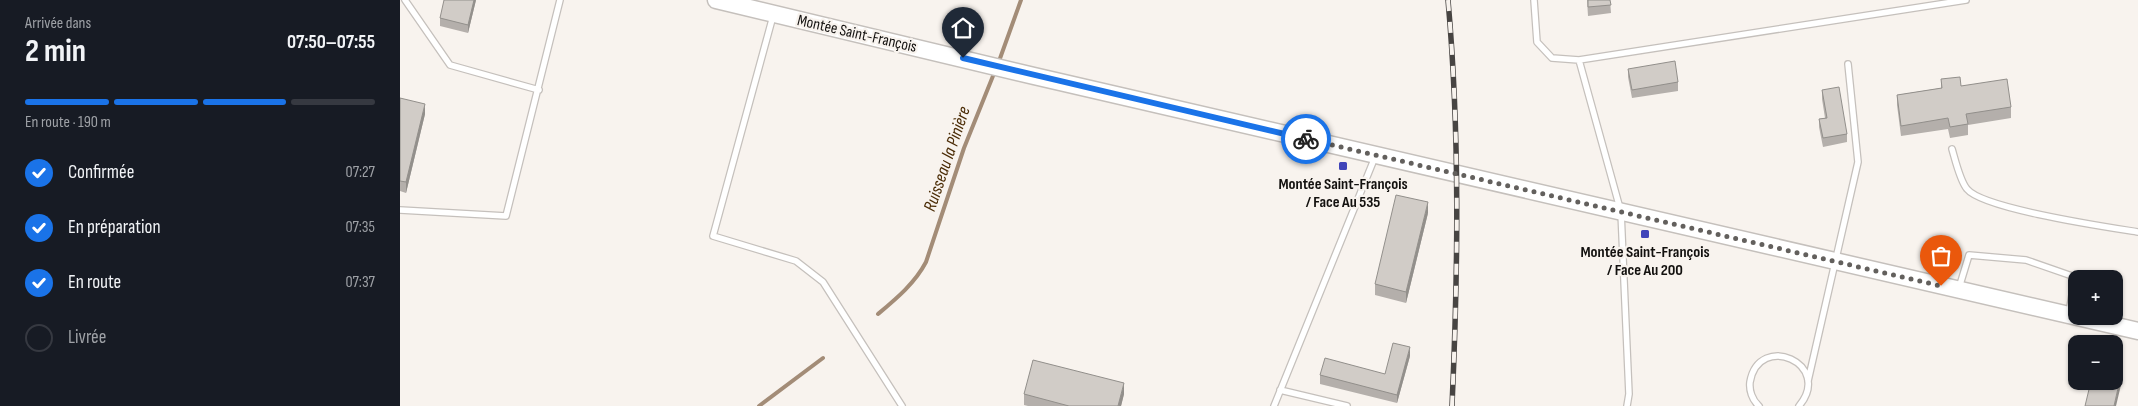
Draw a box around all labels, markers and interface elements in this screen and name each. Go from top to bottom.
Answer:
pin [942,7,984,58]
street label: Montée Saint-François [795,11,919,57]
text: Arrivée dans [25,14,91,33]
icon: home [949,14,977,42]
text: 07:50–07:55 [287,31,375,54]
text: 2 min [25,32,86,71]
water label: Ruisseau la Pinière [919,104,975,214]
text: En route · 190 m [25,113,111,132]
courier [1281,114,1331,164]
icon: bike [1292,125,1320,153]
icon: check [25,159,53,187]
marker: Montée Saint-François / Face Au 535 [1337,160,1349,172]
text: Confirmée [68,161,134,184]
text: 07:27 [346,163,375,182]
place label: Montée Saint-François / Face Au 535 [1278,175,1408,212]
icon: check [25,214,53,242]
text: En préparation [68,216,161,239]
text: 07:35 [345,218,375,237]
marker: Montée Saint-François / Face Au 200 [1639,228,1651,240]
pin [1920,235,1962,286]
icon: bag [1927,242,1955,270]
place label: Montée Saint-François / Face Au 200 [1580,243,1710,280]
icon: check [25,269,53,297]
map controls [2068,270,2123,390]
button: + [2068,270,2123,325]
text: En route [68,271,121,294]
text: 07:37 [345,273,375,292]
text: Livrée [68,326,106,349]
button: − [2068,335,2123,390]

